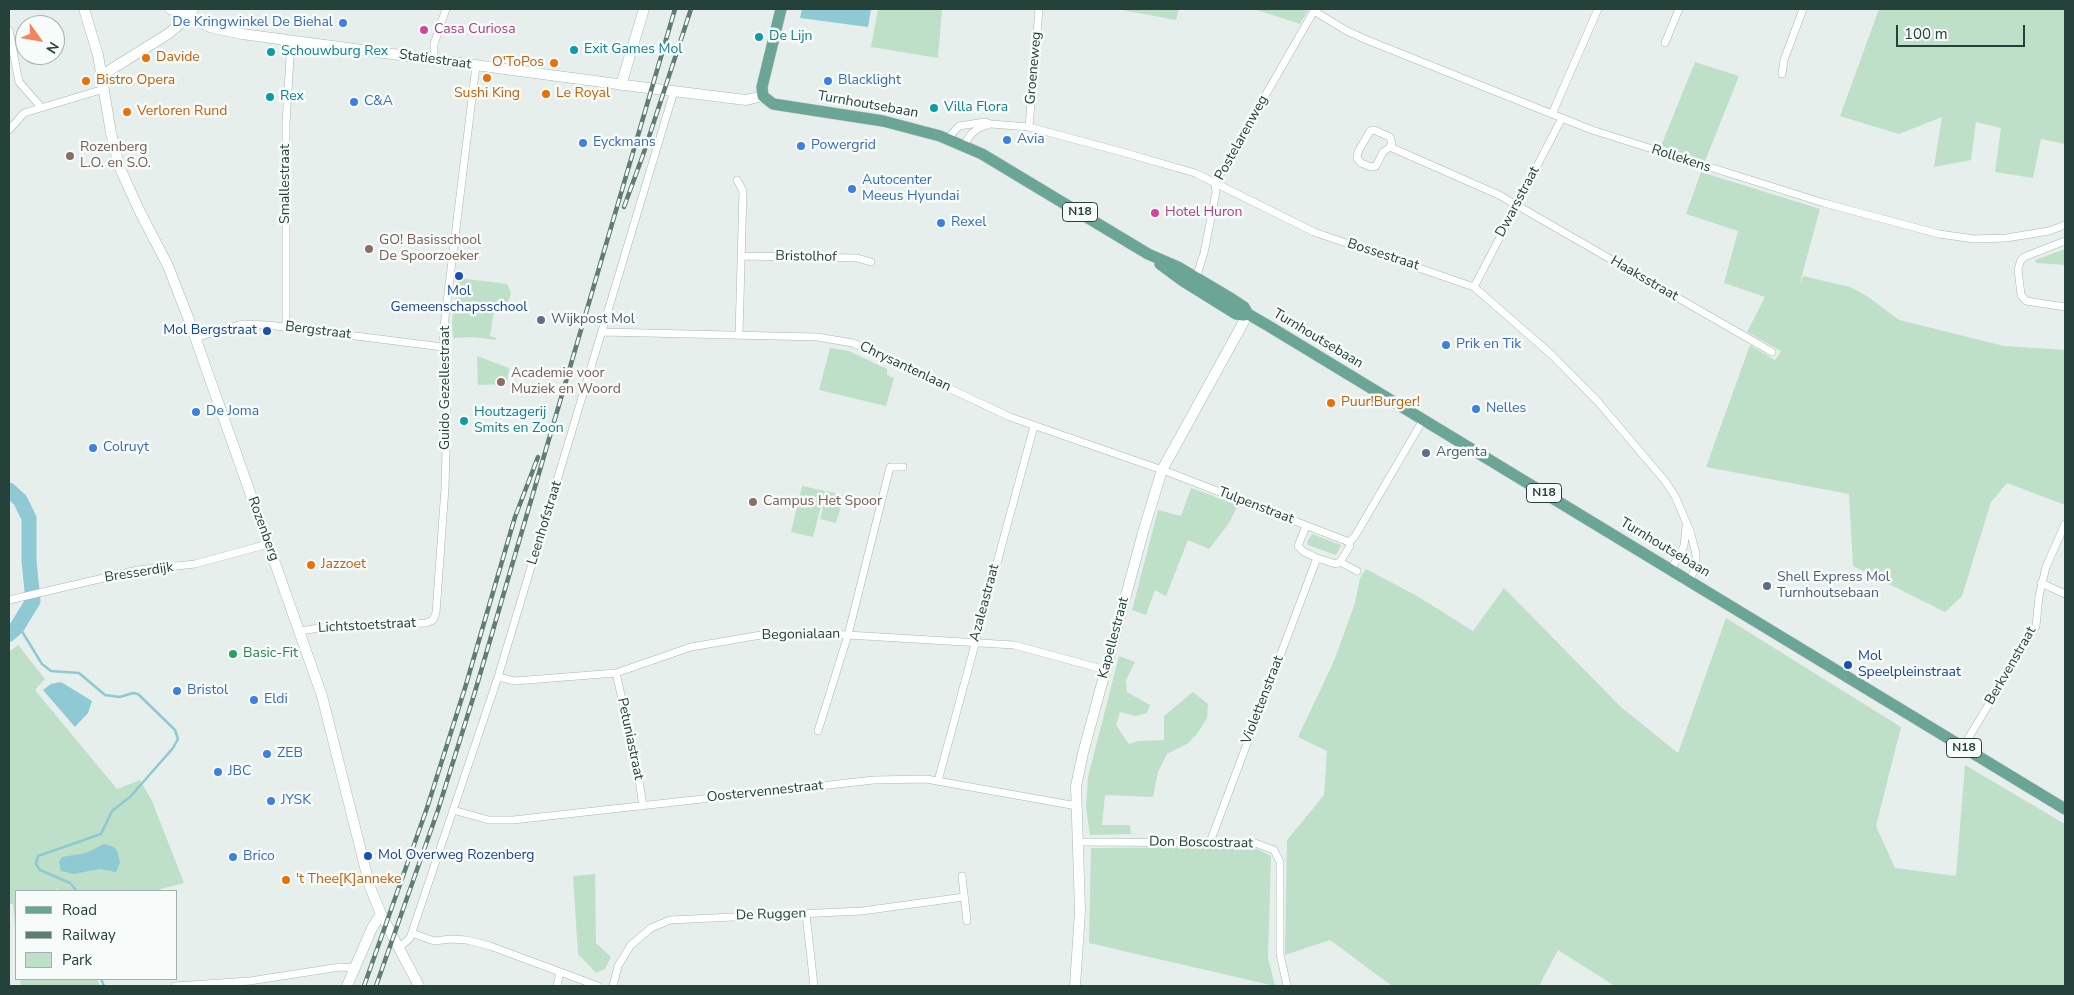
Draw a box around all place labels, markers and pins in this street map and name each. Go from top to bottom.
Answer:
place label: De Kringwinkel De Biehal [172,15,333,31]
marker: De Kringwinkel De Biehal [337,17,349,29]
place label: Casa Curiosa [434,22,516,38]
marker: Casa Curiosa [418,24,430,36]
place label: De Lijn [769,29,813,45]
marker: De Lijn [753,31,765,43]
place label: Exit Games Mol [584,42,683,58]
place label: Schouwburg Rex [281,44,388,60]
marker: Exit Games Mol [568,44,580,56]
marker: Schouwburg Rex [265,46,277,58]
place label: Davide [156,50,200,66]
marker: Davide [140,52,152,64]
place label: O'ToPos [492,55,544,71]
marker: O'ToPos [548,57,560,69]
marker: Sushi King [481,72,493,84]
place label: Bistro Opera [96,73,175,89]
place label: Blacklight [838,73,901,89]
marker: Bistro Opera [80,75,92,87]
marker: Blacklight [822,75,834,87]
place label: Sushi King [454,86,520,102]
place label: Le Royal [556,86,610,102]
marker: Le Royal [540,88,552,100]
place label: Rex [280,89,304,105]
marker: Rex [264,91,276,103]
place label: C&A [364,94,393,110]
marker: C&A [348,96,360,108]
place label: Villa Flora [944,100,1008,116]
marker: Villa Flora [928,102,940,114]
place label: Verloren Rund [137,104,227,120]
marker: Verloren Rund [121,106,133,118]
place label: Avia [1017,132,1045,148]
marker: Avia [1001,134,1013,146]
place label: Eyckmans [593,135,656,151]
marker: Eyckmans [577,137,589,149]
place label: Powergrid [811,138,876,154]
place label: Rozenberg L.O. en S.O. [80,140,151,172]
marker: Powergrid [795,140,807,152]
marker: Rozenberg L.O. en S.O. [64,150,76,162]
place label: Autocenter Meeus Hyundai [862,173,960,206]
marker: Autocenter Meeus Hyundai [846,183,858,195]
place label: Hotel Huron [1165,205,1243,221]
marker: Hotel Huron [1149,207,1161,219]
place label: Rexel [951,215,986,231]
marker: Rexel [935,217,947,229]
place label: GO! Basisschool De Spoorzoeker [379,233,481,266]
marker: GO! Basisschool De Spoorzoeker [363,243,375,255]
marker: Mol Gemeenschapsschool [453,270,465,282]
place label: Mol Gemeenschapsschool [391,284,527,316]
place label: Wijkpost Mol [551,312,635,328]
marker: Wijkpost Mol [535,314,547,326]
place label: Mol Bergstraat [163,323,257,339]
marker: Mol Bergstraat [261,325,273,337]
place label: Prik en Tik [1456,337,1521,353]
marker: Prik en Tik [1440,339,1452,351]
place label: Academie voor Muziek en Woord [511,366,621,398]
marker: Academie voor Muziek en Woord [495,376,507,388]
place label: Puur!Burger! [1341,395,1420,411]
marker: Puur!Burger! [1325,397,1337,409]
place label: Nelles [1486,401,1526,417]
marker: Nelles [1470,403,1482,415]
place label: De Joma [206,404,259,420]
place label: Houtzagerij Smits en Zoon [474,405,564,438]
marker: De Joma [190,406,202,418]
marker: Houtzagerij Smits en Zoon [458,415,470,427]
place label: Colruyt [103,440,149,456]
marker: Colruyt [87,442,99,454]
place label: Argenta [1436,445,1487,461]
marker: Argenta [1420,447,1432,459]
place label: Campus Het Spoor [763,494,882,510]
marker: Campus Het Spoor [747,496,759,508]
place label: Jazzoet [321,557,366,573]
marker: Jazzoet [305,559,317,571]
place label: Shell Express Mol Turnhoutsebaan [1777,570,1890,602]
marker: Shell Express Mol Turnhoutsebaan [1761,580,1773,592]
place label: Basic-Fit [243,646,298,662]
marker: Basic-Fit [227,648,239,660]
place label: Mol Speelpleinstraat [1858,649,1961,682]
marker: Mol Speelpleinstraat [1842,659,1854,671]
place label: Bristol [187,683,228,699]
marker: Bristol [171,685,183,697]
place label: Eldi [264,692,288,708]
marker: Eldi [248,694,260,706]
place label: ZEB [277,746,303,762]
marker: ZEB [261,748,273,760]
place label: JBC [228,764,251,780]
marker: JBC [212,766,224,778]
place label: JYSK [281,793,311,809]
marker: JYSK [265,795,277,807]
place label: Mol Overweg Rozenberg [378,848,535,864]
place label: Brico [243,849,275,865]
marker: Mol Overweg Rozenberg [362,850,374,862]
marker: Brico [227,851,239,863]
place label: 't Thee[K]anneke [296,872,402,888]
marker: 't Thee[K]anneke [280,874,292,886]

